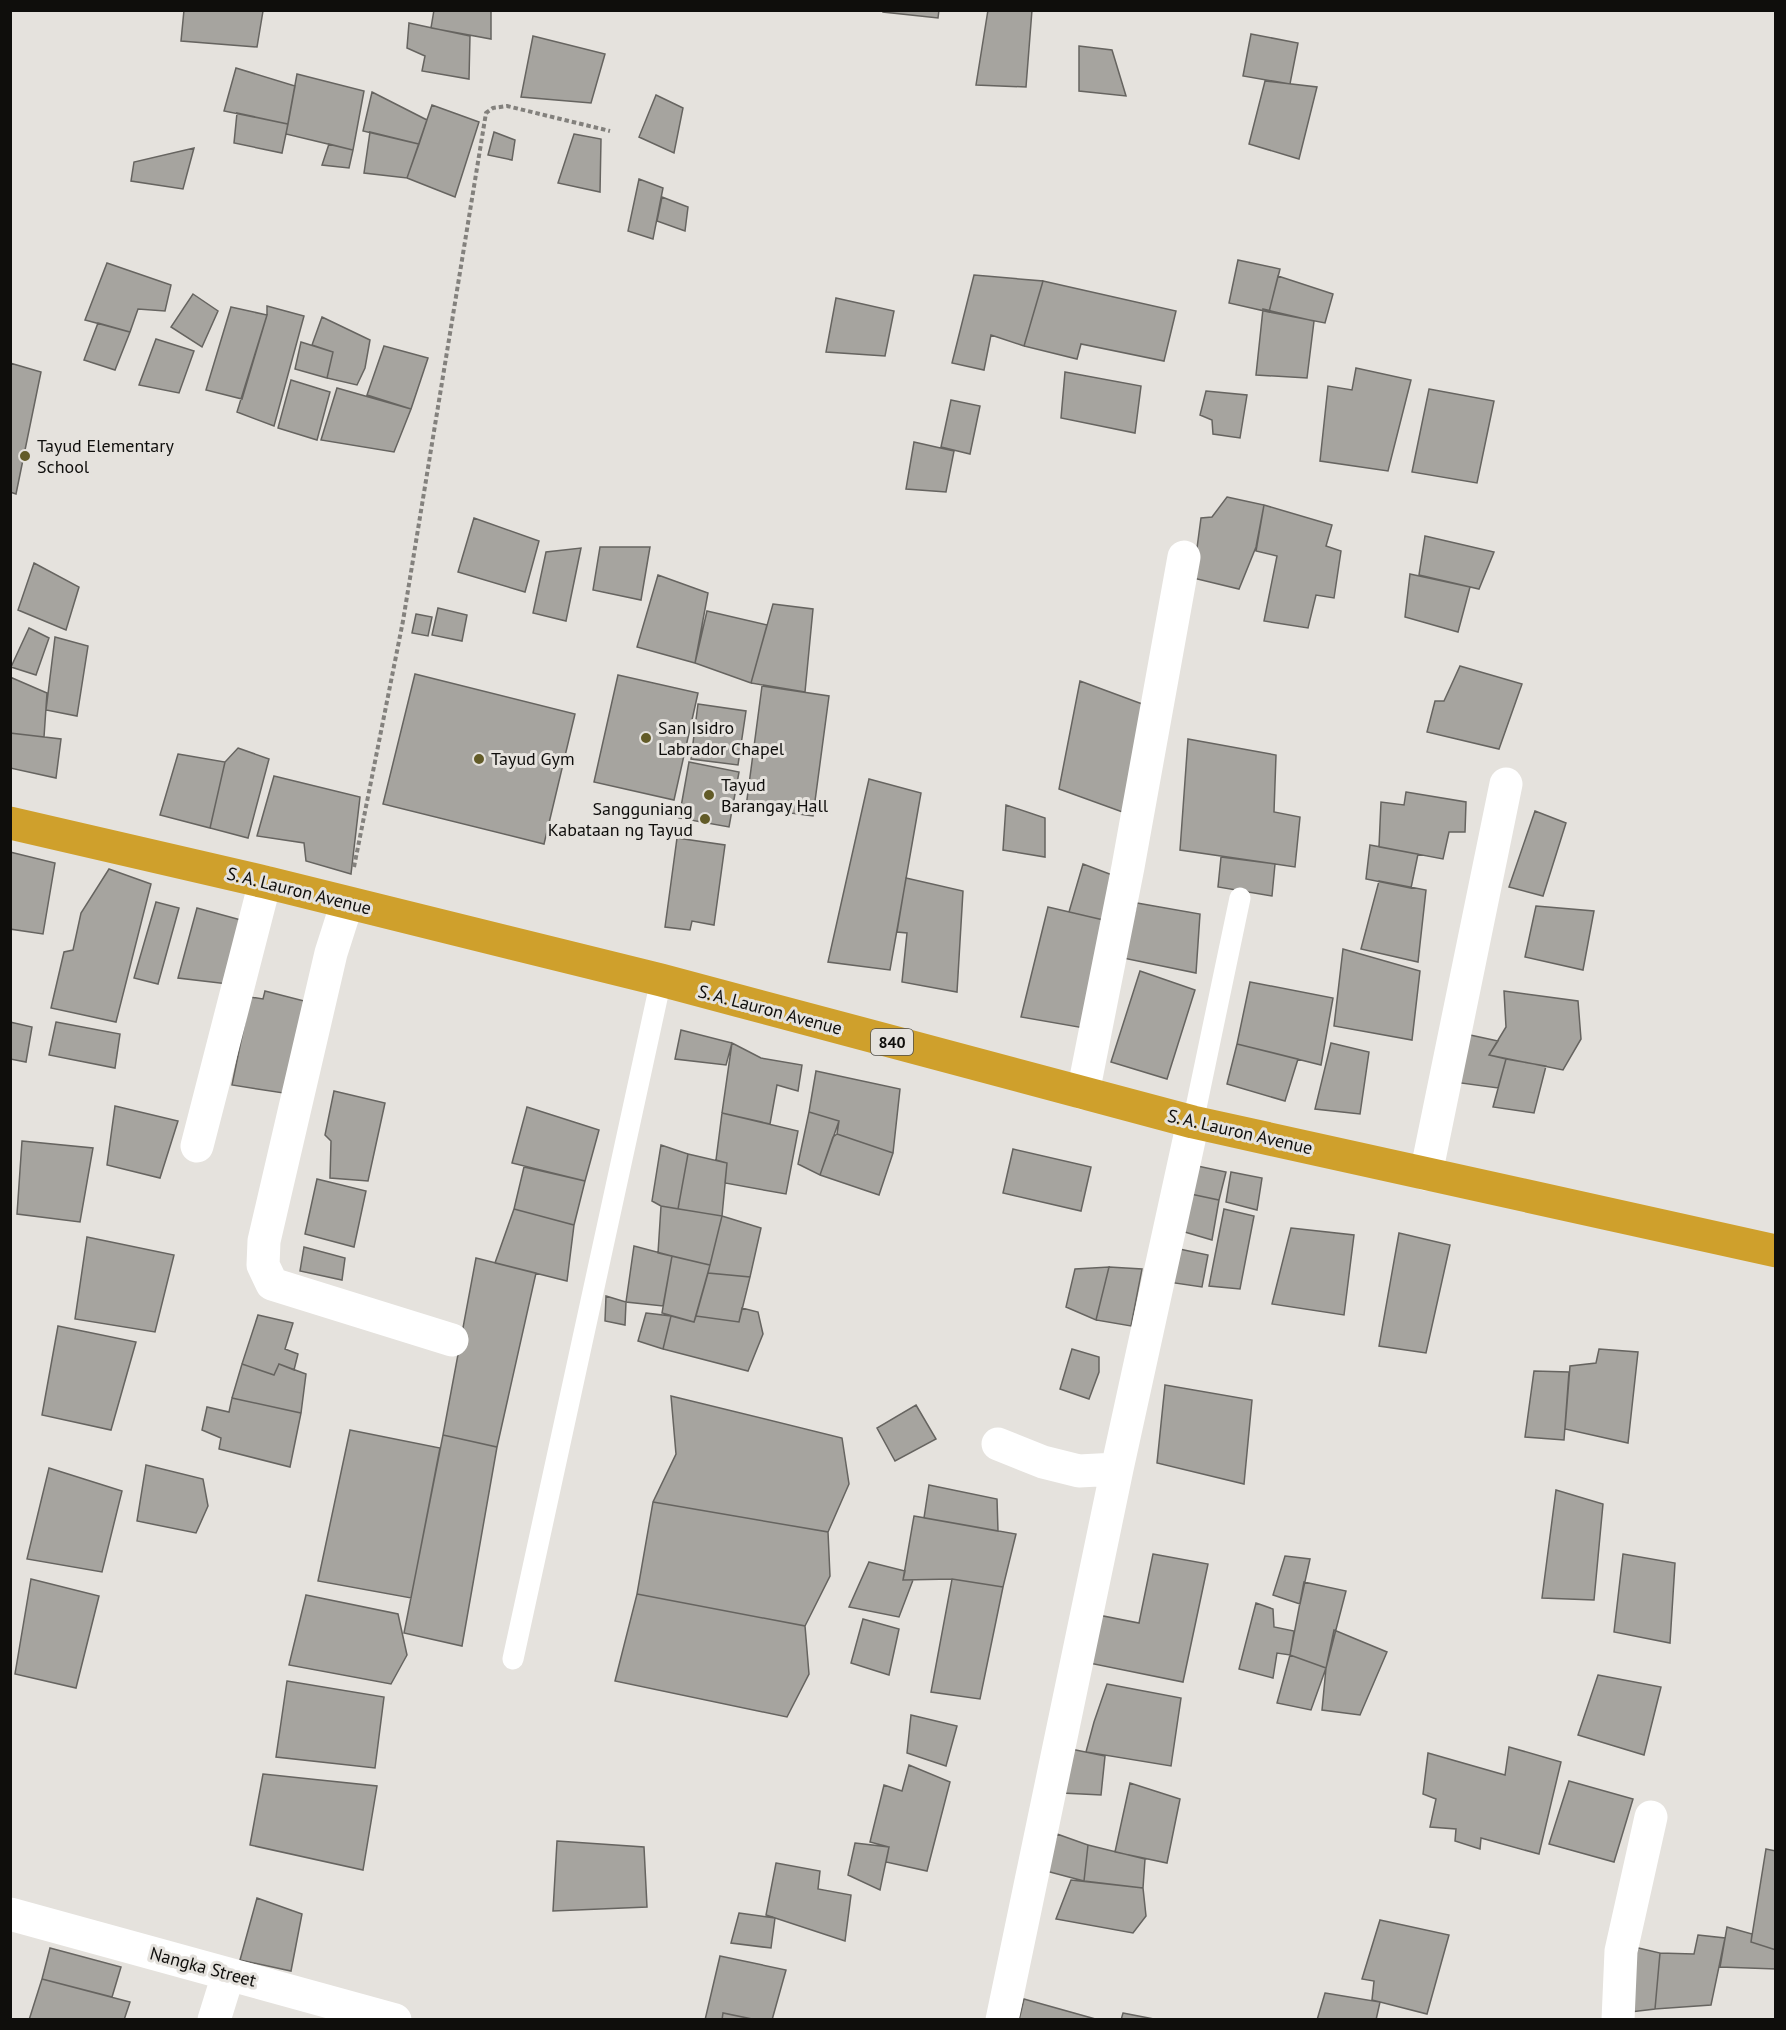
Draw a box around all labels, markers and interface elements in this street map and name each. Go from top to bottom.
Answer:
place label: Tayud Elementary School [37,434,174,478]
marker: Tayud Elementary School [18,449,32,463]
place label: San Isidro Labrador Chapel [658,716,785,760]
marker: San Isidro Labrador Chapel [639,731,653,745]
place label: Tayud Gym [491,747,575,770]
marker: Tayud Gym [472,752,486,766]
place label: Tayud Barangay Hall [721,773,829,817]
marker: Tayud Barangay Hall [702,788,716,802]
place label: Sangguniang Kabataan ng Tayud [548,797,693,841]
marker: Sangguniang Kabataan ng Tayud [698,812,712,826]
street label: S. A. Lauron Avenue [224,861,374,920]
street label: S. A. Lauron Avenue [696,979,845,1040]
road number: 840 [871,1029,913,1055]
street label: S. A. Lauron Avenue [1165,1104,1315,1159]
street label: Nangka Street [148,1941,259,1992]

